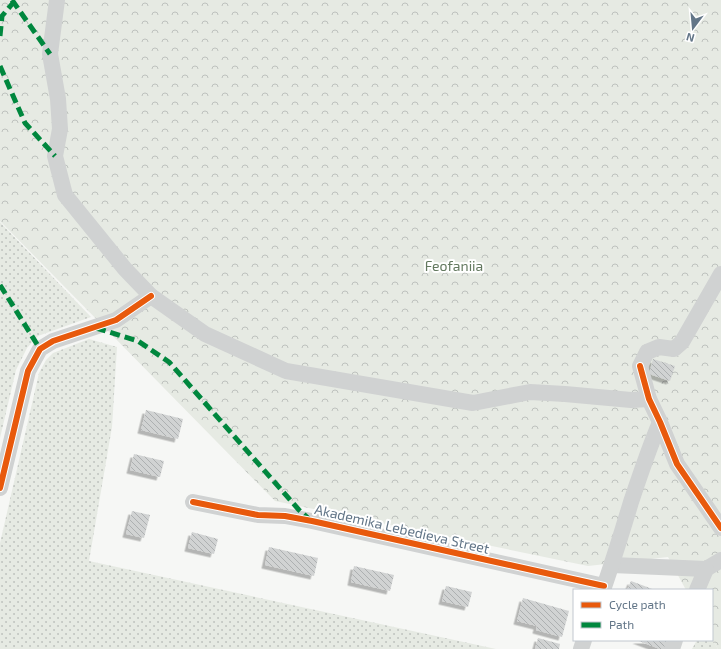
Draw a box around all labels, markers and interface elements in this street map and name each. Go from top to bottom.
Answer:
north arrow [673,8,713,48]
text: N [684,31,696,45]
park label: Feofaniia [425,257,483,274]
street label: Akademika Lebedieva Street [313,500,491,557]
legend [573,589,713,641]
text: Cycle path [609,597,666,611]
text: Path [609,617,634,631]

